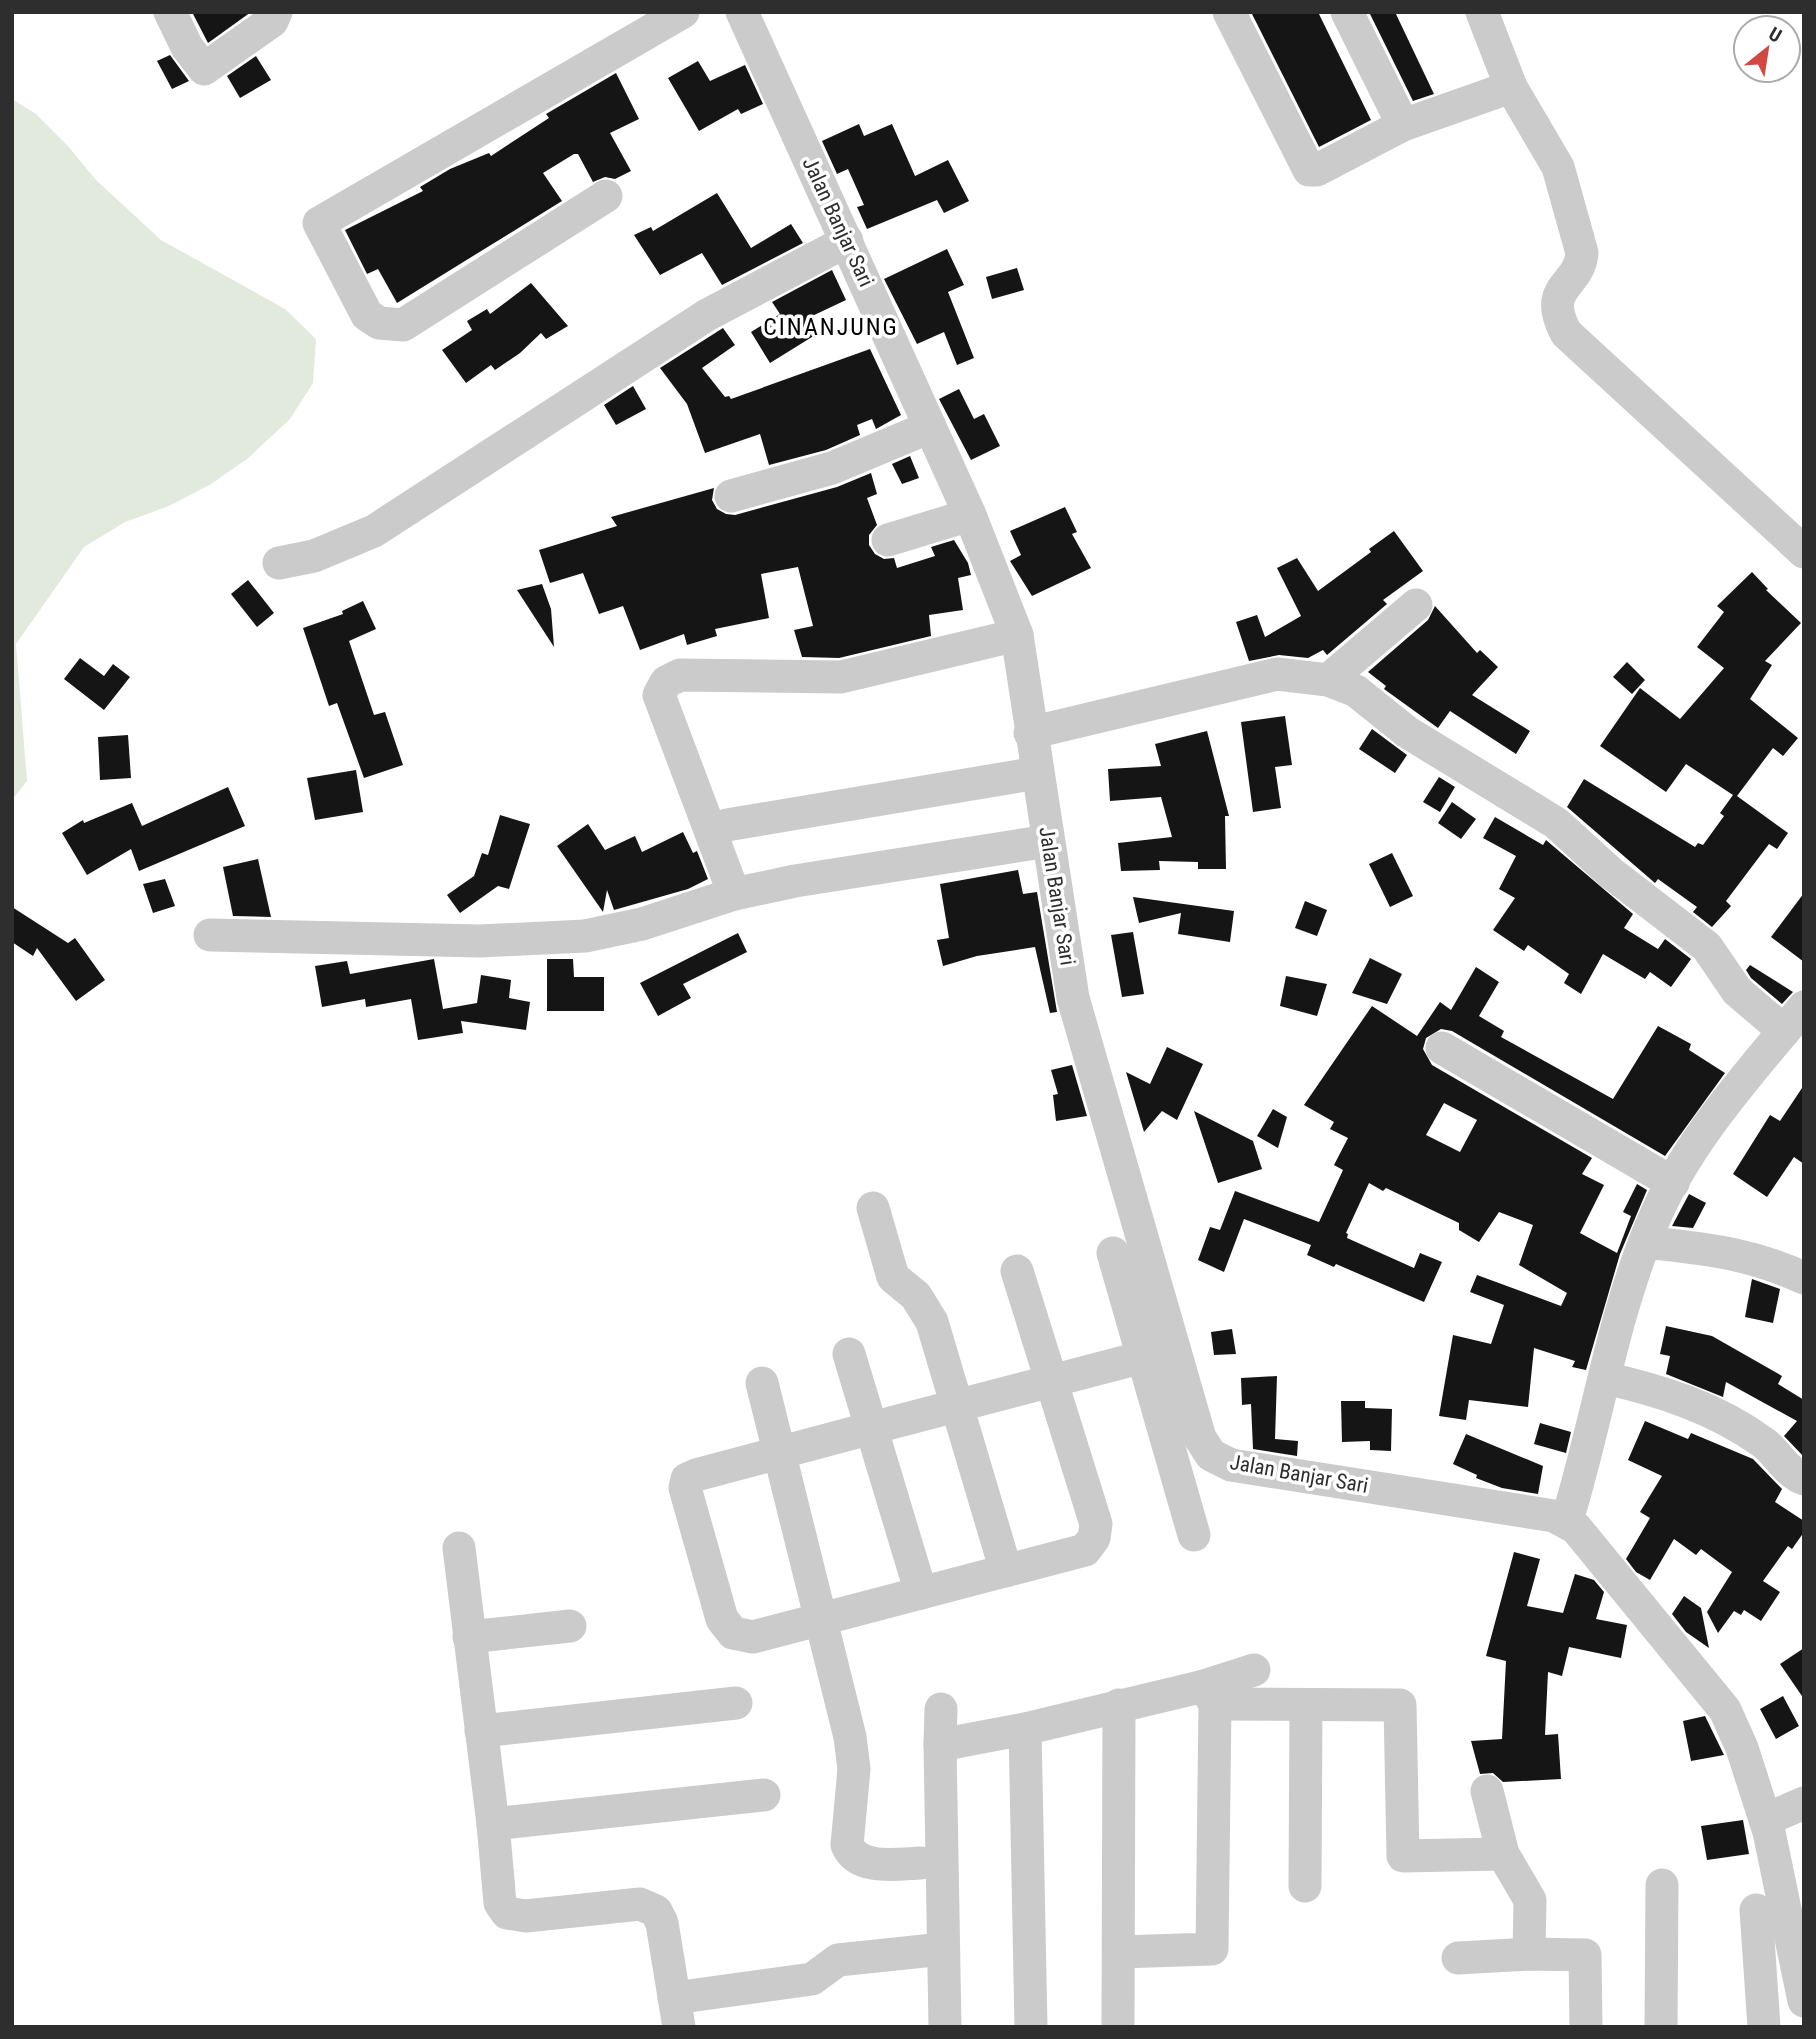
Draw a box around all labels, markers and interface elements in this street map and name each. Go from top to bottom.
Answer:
north arrow [1732,14,1802,84]
text: U [1765,22,1786,47]
street label: Jalan Banjar Sari [798,154,878,290]
district label: CINANJUNG [763,313,899,341]
street label: Jalan Banjar Sari [1034,825,1080,967]
street label: Jalan Banjar Sari [1228,1450,1370,1498]

